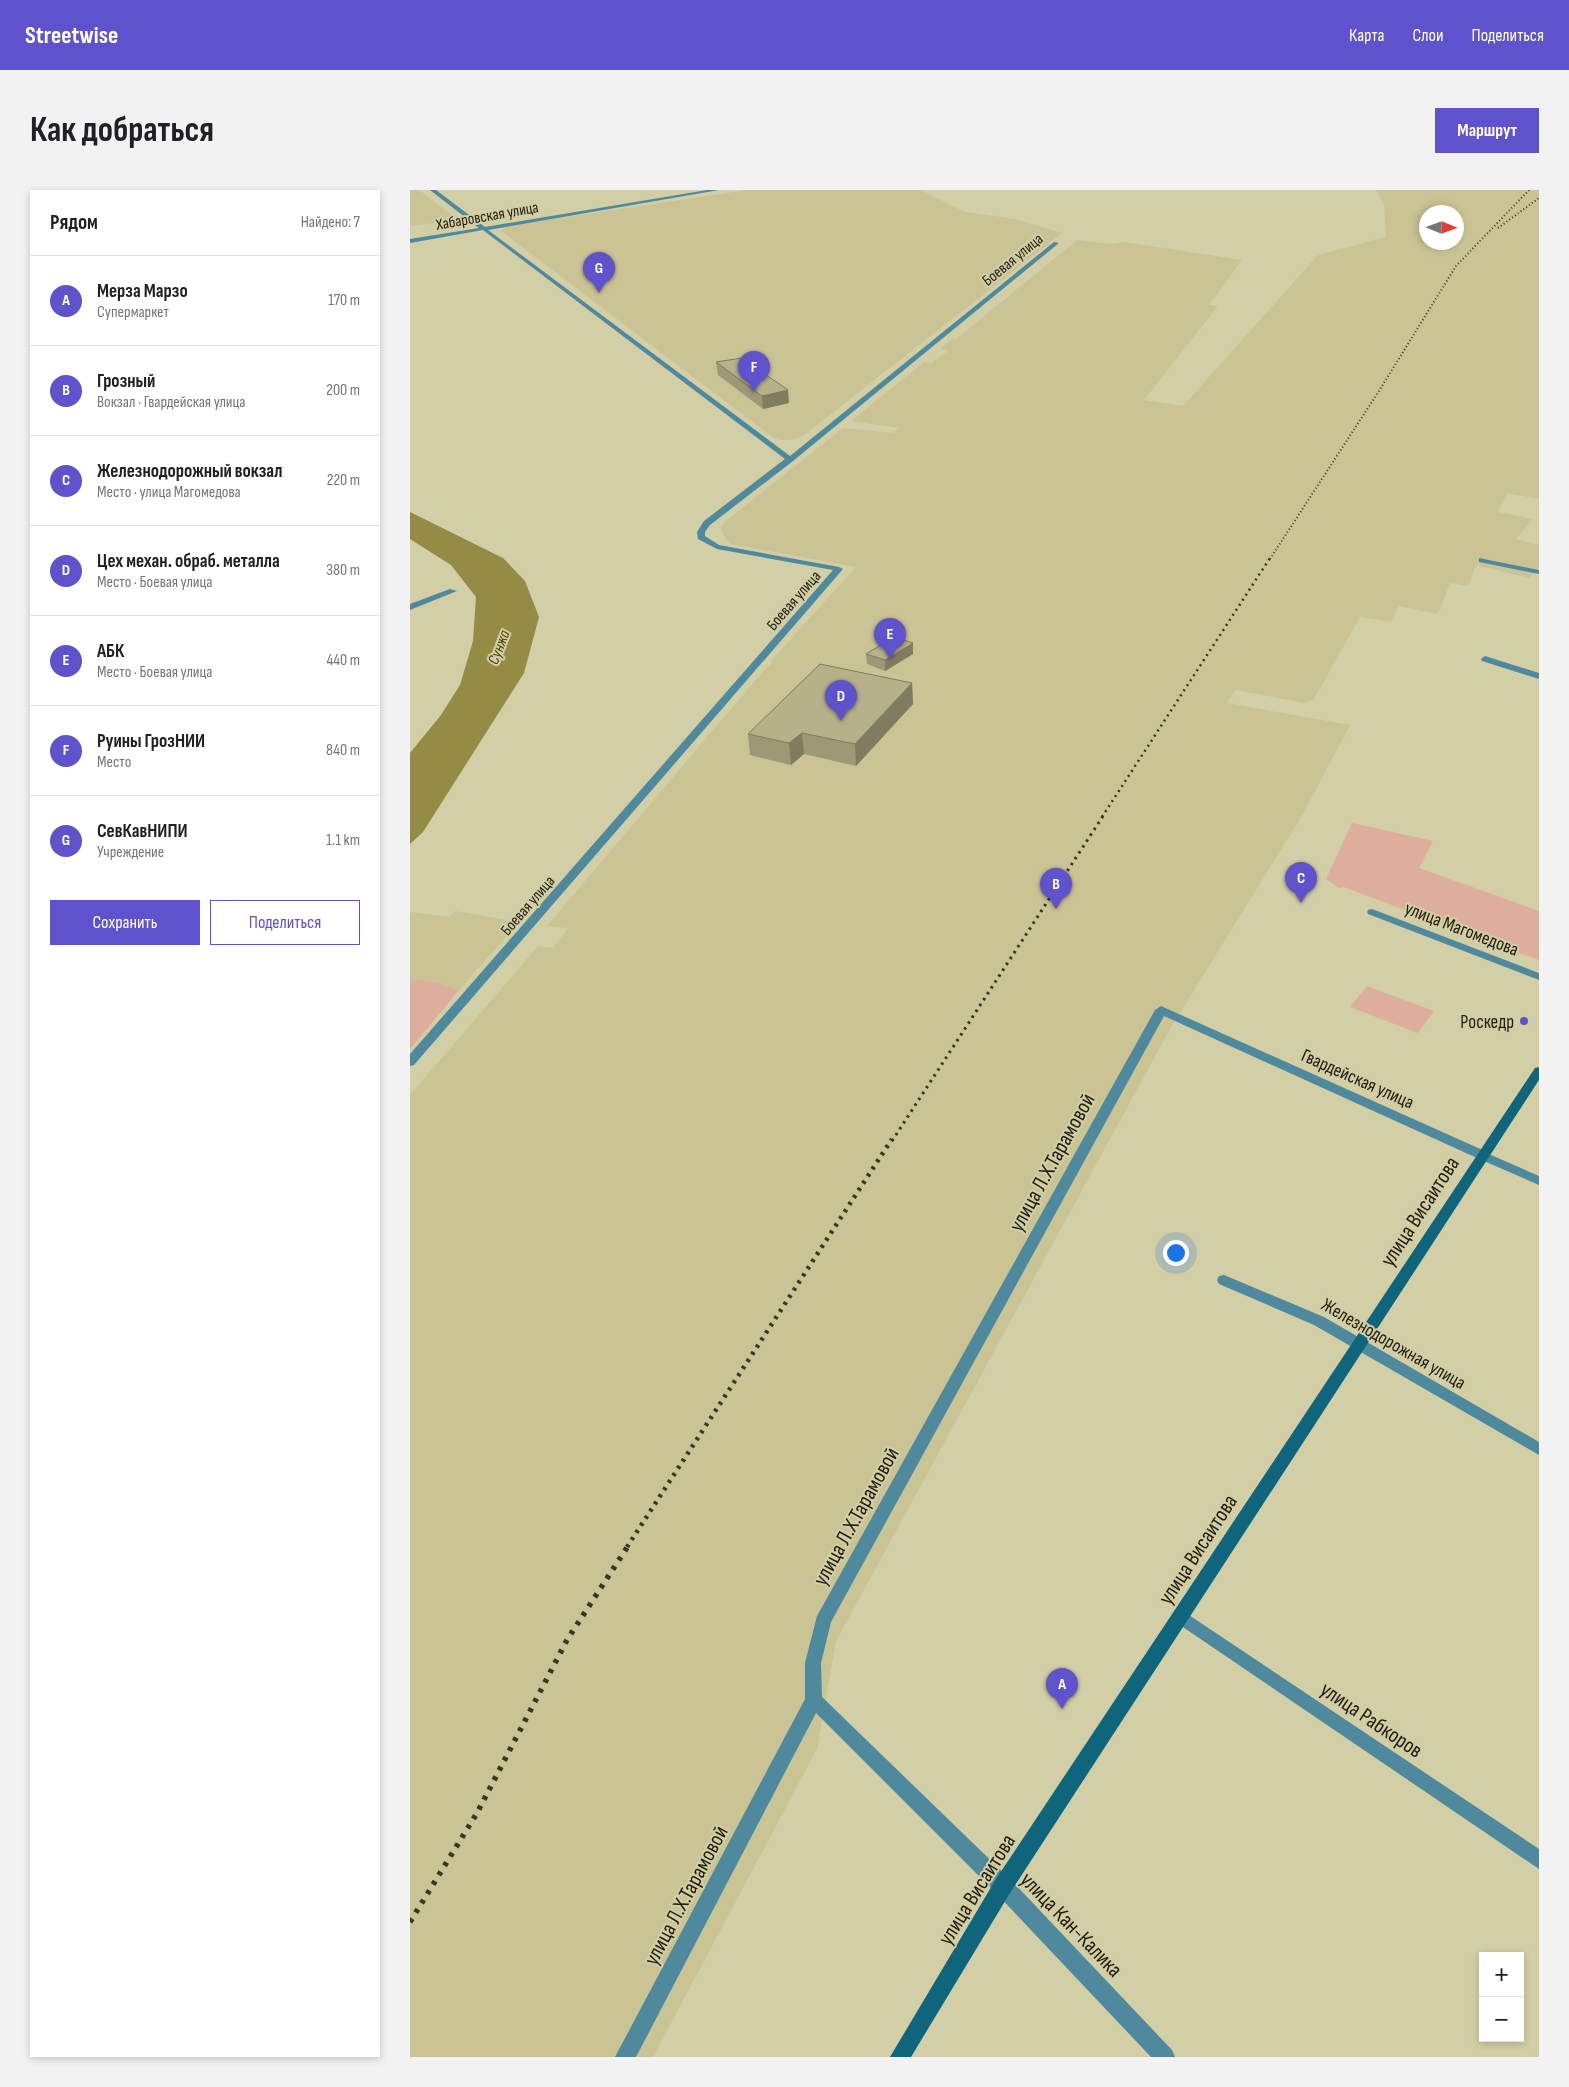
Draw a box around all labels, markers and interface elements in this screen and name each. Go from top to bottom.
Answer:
text: Streetwise [25,21,118,50]
text: Карта [1349,25,1385,46]
text: Слои [1413,25,1444,46]
text: Поделиться [1472,25,1544,46]
button: Маршрут [1435,108,1539,153]
text: Как добраться [30,109,214,152]
street label: Хабаровская улица [433,198,540,235]
north arrow [1419,205,1464,250]
text: Рядом [50,210,98,235]
text: Найдено: 7 [301,213,360,232]
street label: Боевая улица [979,230,1047,290]
pin: G [583,252,615,293]
text: Мерза Марзо [97,280,188,303]
text: A [62,291,70,310]
text: 170 m [328,291,360,310]
text: Супермаркет [97,303,169,322]
pin: F [738,351,770,392]
text: Грозный [97,370,155,393]
text: B [62,381,70,400]
text: 200 m [326,381,360,400]
text: Вокзал · Гвардейская улица [97,393,245,412]
text: Железнодорожный вокзал [97,460,282,483]
text: C [62,471,70,490]
text: 220 m [327,471,360,490]
text: Место · улица Магомедова [97,483,241,502]
text: Цех механ. обраб. металла [97,550,280,573]
text: D [62,561,70,580]
text: 380 m [326,561,360,580]
street label: Боевая улица [763,567,825,635]
text: Место · Боевая улица [97,573,212,592]
pin: E [874,618,906,659]
water label: Сунжа [484,627,515,667]
text: АБК [97,640,124,663]
text: E [63,651,69,670]
text: 440 m [327,651,360,670]
text: Место · Боевая улица [97,663,212,682]
pin: D [825,680,857,721]
text: Руины ГрозНИИ [97,730,205,753]
text: F [63,741,69,760]
text: 840 m [326,741,360,760]
text: Место [97,753,131,772]
text: СевКавНИПИ [97,820,188,843]
text: G [62,831,70,850]
text: 1.1 km [326,831,360,850]
text: Учреждение [97,843,164,862]
pin: C [1285,862,1317,903]
pin: B [1040,868,1072,909]
street label: Боевая улица [497,872,559,940]
street label: улица Магомедова [1401,897,1522,962]
button: Сохранить [50,900,200,945]
button: Поделиться [210,900,360,945]
place label: Роскедр [1460,1011,1514,1034]
marker: Роскедр [1518,1015,1530,1027]
street label: Гвардейская улица [1298,1044,1417,1114]
street label: улица Л.Х.Тарамовой [1003,1089,1101,1237]
street label: улица Висаитова [1375,1152,1466,1272]
your location [1163,1240,1189,1266]
street label: Железнодорожная улица [1317,1294,1469,1395]
street label: улица Л.Х.Тарамовой [807,1443,905,1591]
street label: улица Висаитова [1153,1490,1244,1610]
pin: A [1046,1668,1078,1709]
street label: улица Рабкоров [1315,1676,1427,1764]
street label: улица Л.Х.Тарамовой [638,1821,734,1970]
street label: улица Висаитова [933,1829,1022,1950]
street label: улица Кан-Калика [1014,1867,1128,1983]
map controls [1479,1952,1524,2042]
button: + [1479,1952,1524,1997]
button: − [1479,1997,1524,2042]

